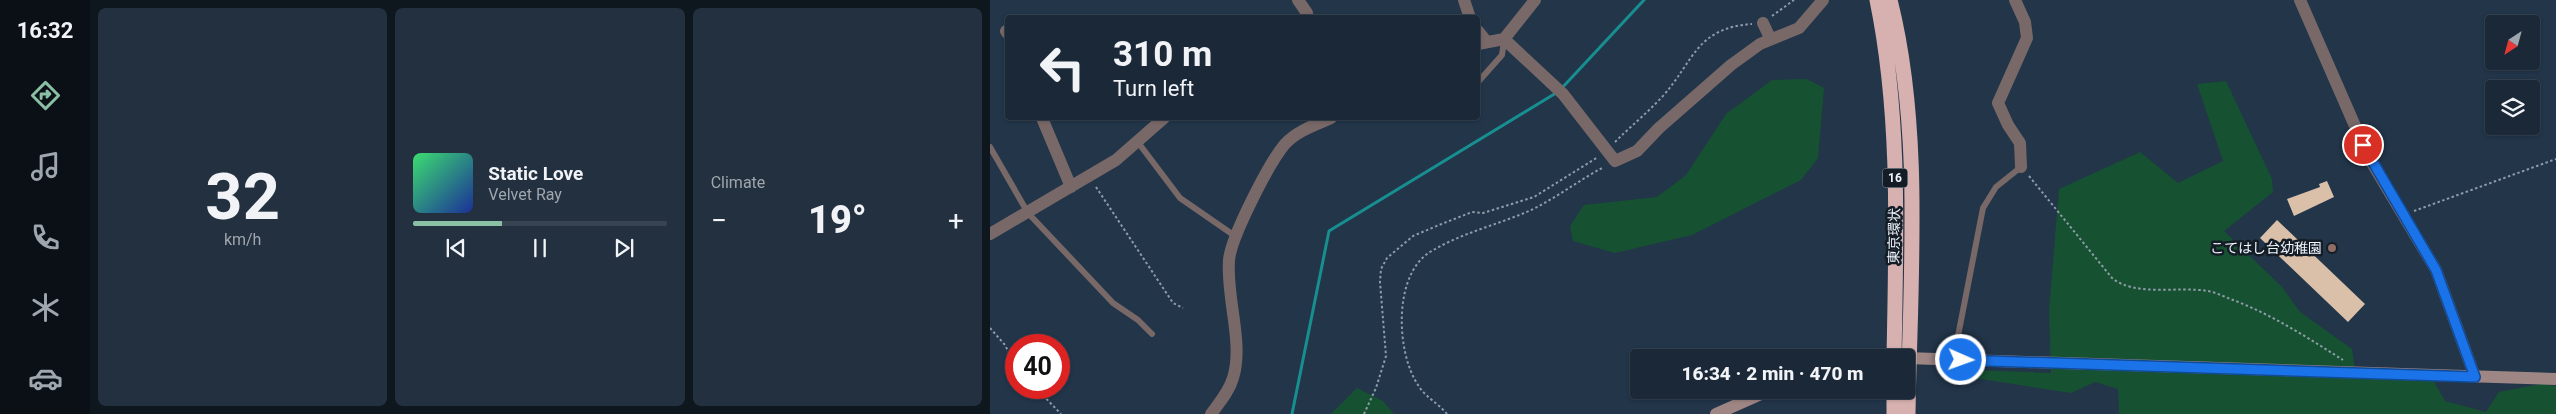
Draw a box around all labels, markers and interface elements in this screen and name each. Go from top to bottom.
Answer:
north arrow [2485,15,2540,70]
map controls [2485,15,2540,135]
text: 16:32 [17,18,73,43]
text: 310 m [1113,34,1212,75]
icon: left [1030,35,1095,100]
text: Turn left [1113,76,1194,101]
icon: directions [28,78,63,113]
button: layers [2485,80,2540,135]
pin [2342,124,2384,166]
icon: arrive [2349,131,2377,159]
icon: music [28,149,63,184]
text: 32 [205,159,280,235]
text: Static Love [488,162,583,185]
road number: 16 [1882,168,1908,188]
text: Climate [711,173,765,192]
text: Velvet Ray [488,185,562,204]
text: 19° [808,198,867,242]
text: − [711,204,727,237]
text: + [948,204,964,237]
street label: 東京環状 [1886,208,1902,264]
icon: phone [28,220,63,255]
text: km/h [224,230,261,249]
icon: previous [442,234,470,262]
icon: pause [526,234,554,262]
icon: next [610,234,638,262]
place label: こてはし台幼稚園 [2210,240,2322,256]
marker: こてはし台幼稚園 [2326,242,2338,254]
icon: climate [28,290,63,325]
position arrow [1934,333,1986,385]
speed limit sign: 40 [1005,334,1070,399]
icon: car [28,361,63,396]
text: 16:34 · 2 min · 470 m [1681,362,1864,385]

